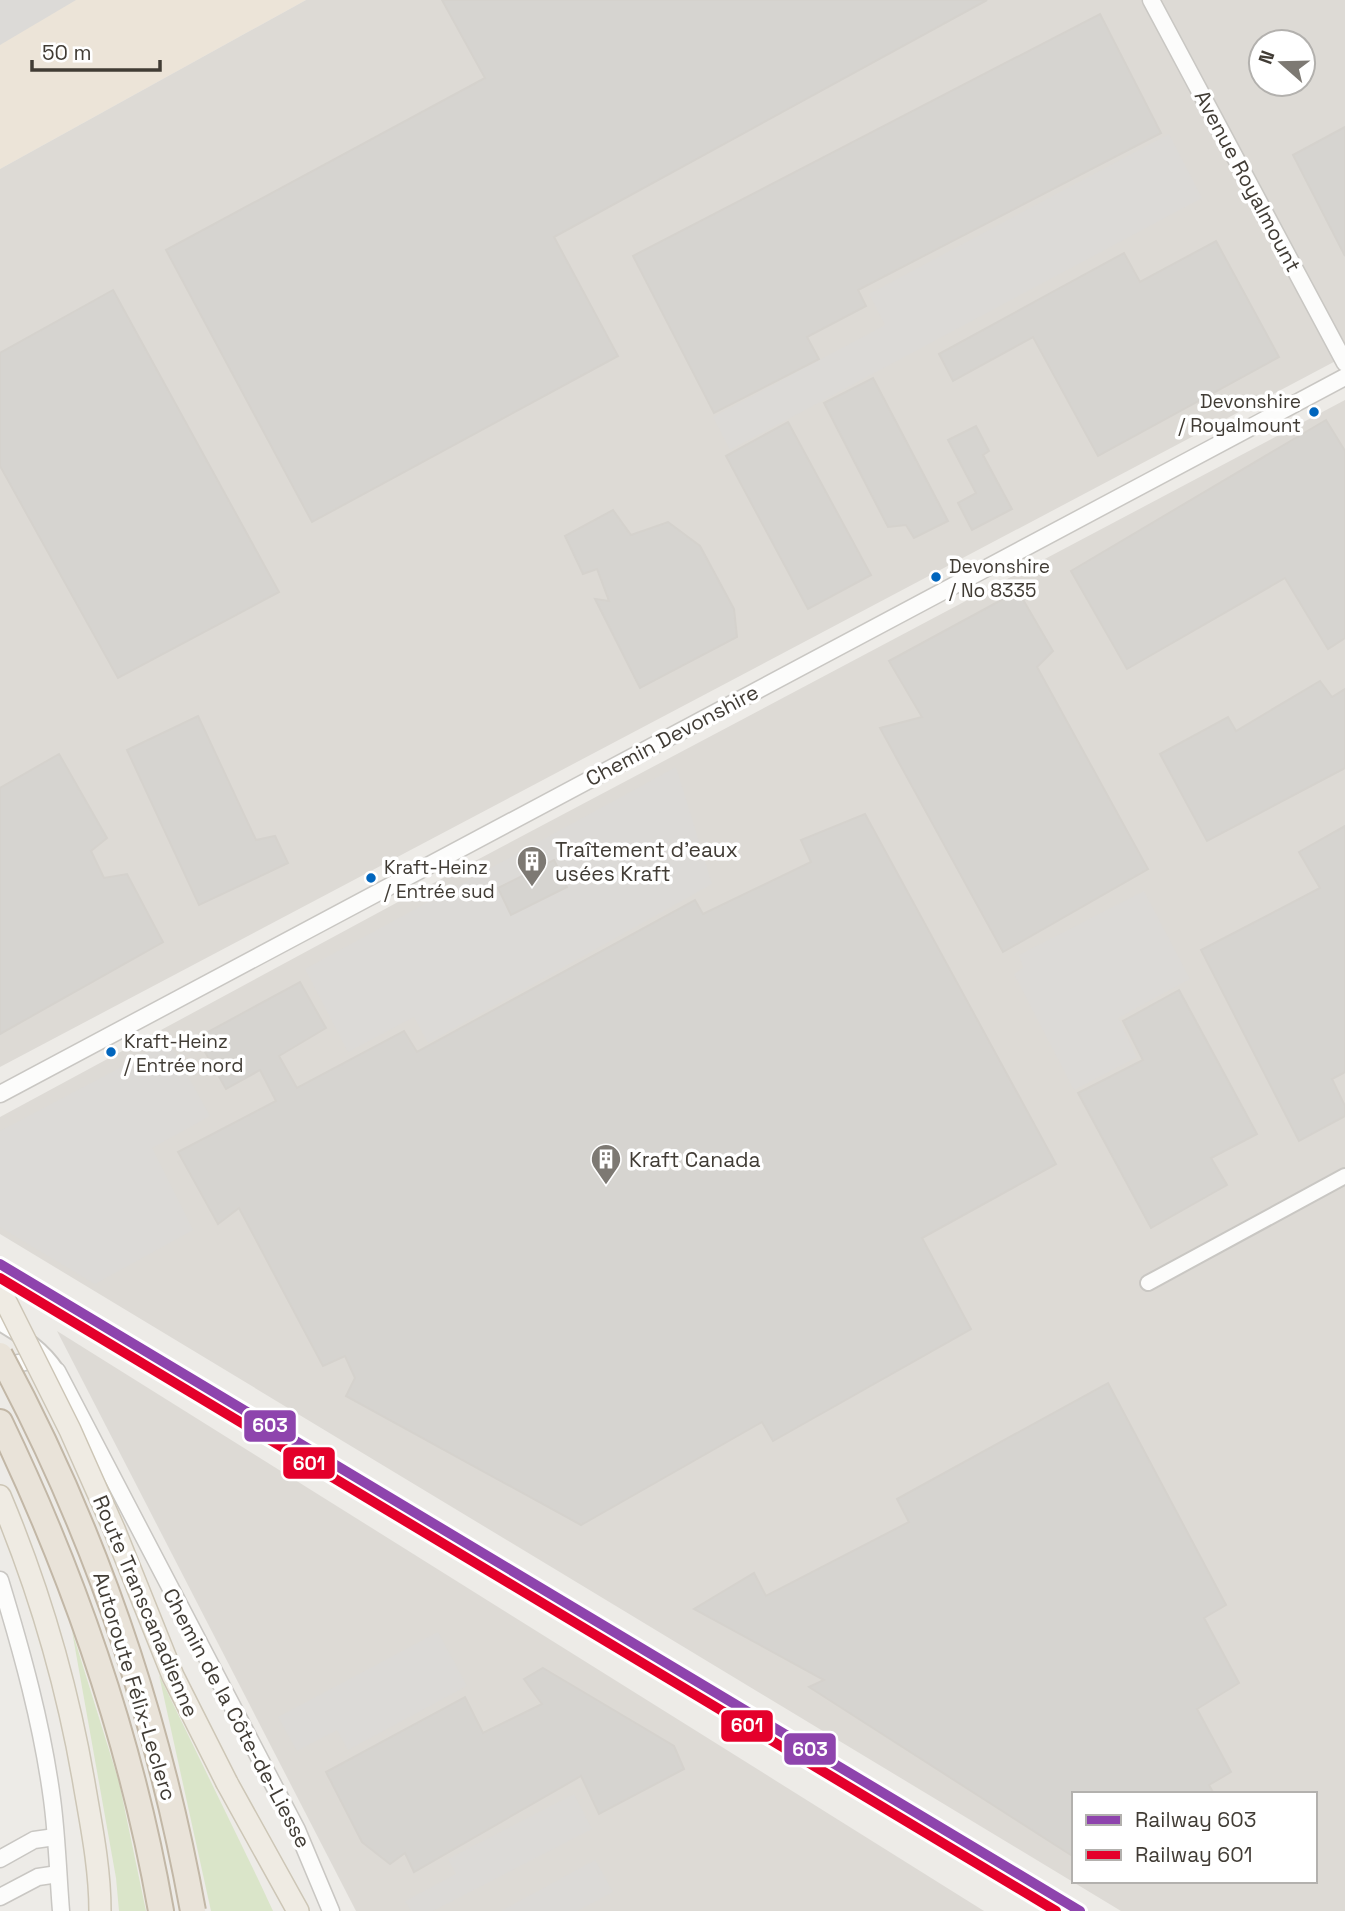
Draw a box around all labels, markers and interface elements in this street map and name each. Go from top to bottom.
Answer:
scale bar [32,28,159,72]
north arrow [1247,28,1317,98]
text: 50 m [42,39,92,66]
text: N [1253,47,1280,68]
street label: Avenue Royalmount [1189,85,1307,277]
place label: Devonshire / Royalmount [1178,389,1301,438]
marker: Devonshire / Royalmount [1307,405,1321,419]
place label: Devonshire / No 8335 [949,554,1050,603]
marker: Devonshire / No 8335 [929,570,943,584]
street label: Chemin Devonshire [581,678,763,792]
place label: Traîtement d'eaux usées Kraft [555,836,738,887]
building icon: Traîtement d'eaux usées Kraft [515,844,549,888]
place label: Kraft-Heinz / Entrée sud [384,855,495,904]
marker: Kraft-Heinz / Entrée sud [364,871,378,885]
place label: Kraft-Heinz / Entrée nord [124,1029,243,1078]
marker: Kraft-Heinz / Entrée nord [104,1045,118,1059]
building icon: Kraft Canada [589,1142,623,1186]
place label: Kraft Canada [629,1146,761,1173]
line badge: 603 [243,1409,297,1443]
text: 603 [252,1413,288,1438]
line badge: 601 [282,1446,336,1480]
text: 601 [293,1451,325,1476]
street label: Route Transcanadienne [87,1491,205,1721]
street label: Autoroute Félix-Leclerc [87,1568,183,1804]
street label: Chemin de la Côte-de-Liesse [157,1583,317,1853]
line badge: 601 [720,1709,774,1743]
text: 601 [731,1713,763,1738]
line badge: 603 [783,1732,837,1766]
text: 603 [792,1737,828,1762]
legend [1072,1792,1317,1883]
text: Railway 603 [1135,1806,1256,1833]
text: Railway 601 [1135,1841,1252,1868]

